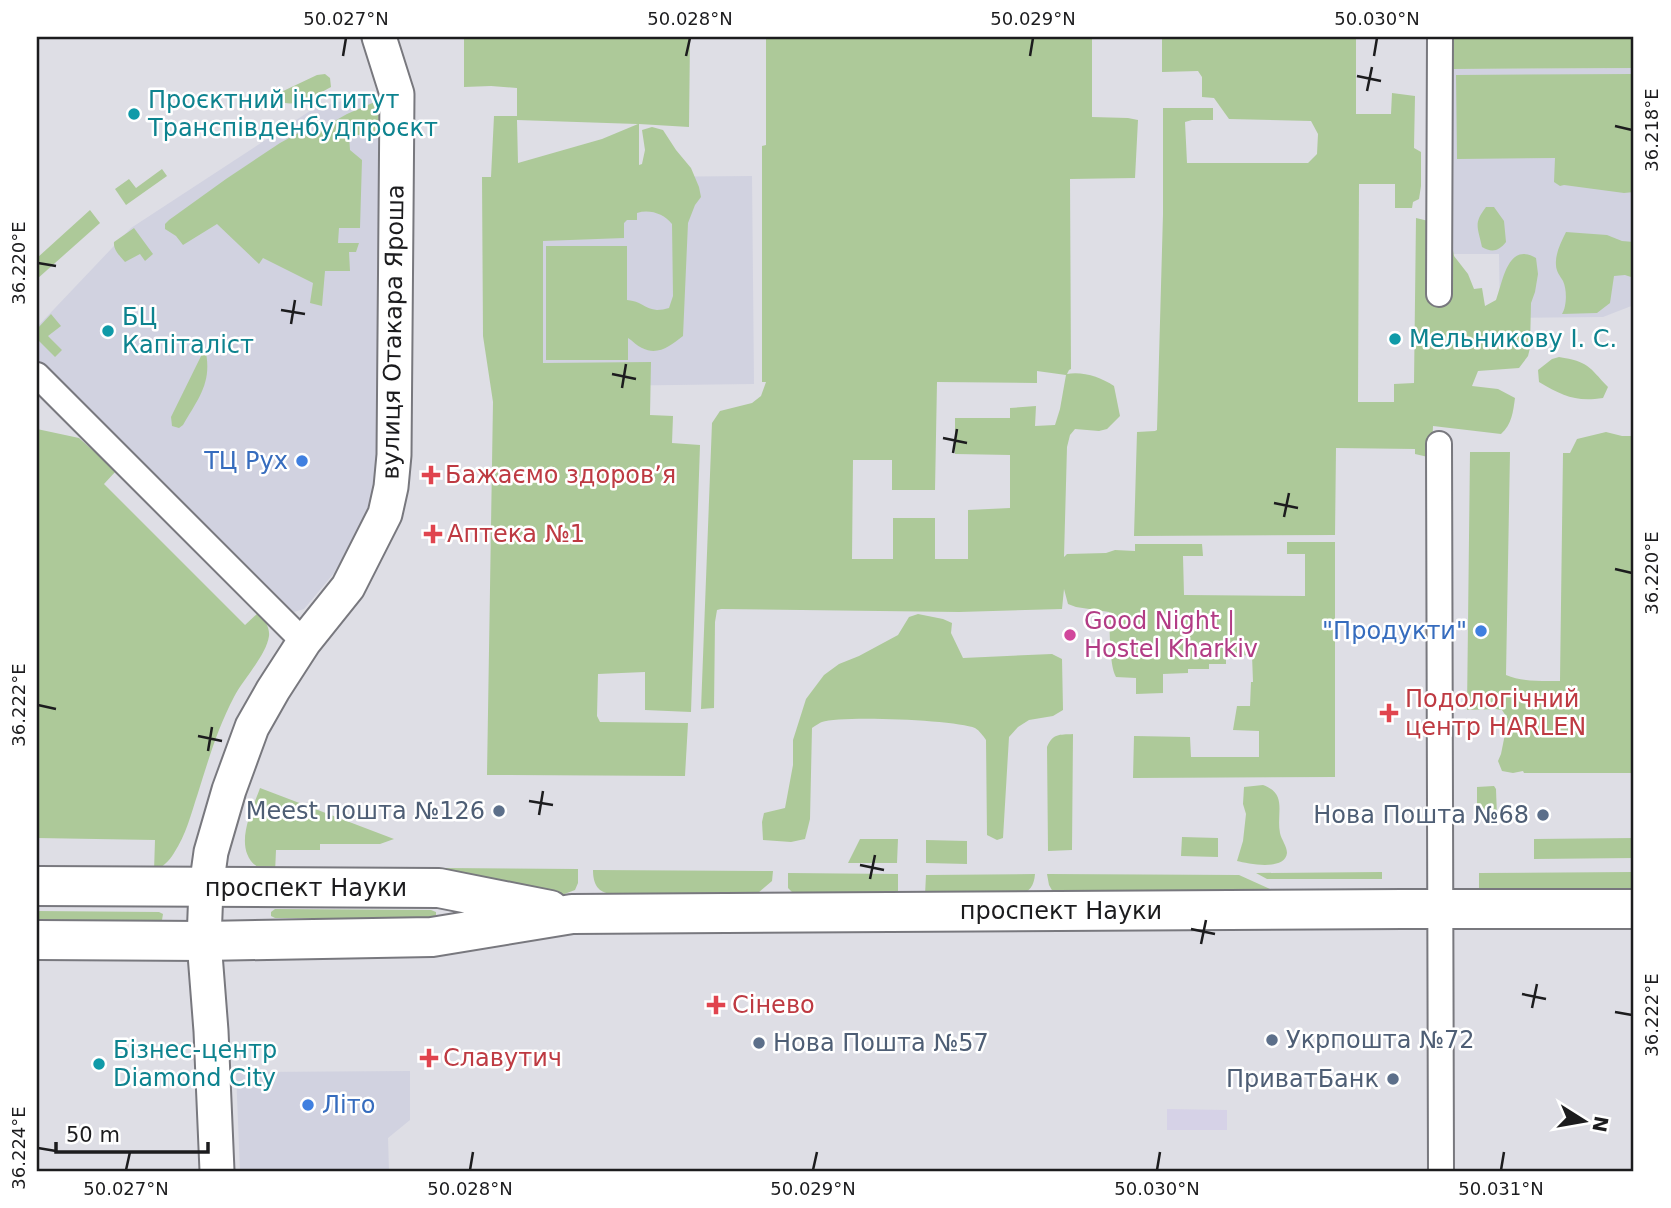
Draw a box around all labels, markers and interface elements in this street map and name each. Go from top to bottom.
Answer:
text: 50.027°N [303,8,389,29]
text: 50.028°N [647,8,733,29]
text: 50.029°N [990,8,1076,29]
text: 50.030°N [1334,8,1420,29]
place label: Проєктний інститут Транспівденбудпроєкт [147,86,438,142]
text: 36.218°E [1641,88,1662,172]
marker: Проєктний інститут Транспівденбудпроєкт [126,106,142,122]
street label: вулиця Отакара Яроша [376,184,410,480]
text: 36.220°E [8,221,29,305]
place label: БЦ Капіталіст [122,303,254,359]
marker: БЦ Капіталіст [100,323,116,339]
place label: Мельникову І. С. [1409,325,1617,353]
marker: Мельникову І. С. [1387,331,1403,347]
place label: ТЦ Рух [203,447,288,475]
marker: ТЦ Рух [294,453,310,469]
place label: Бажаємо здоровʼя [445,461,676,489]
marker: Бажаємо здоровʼя [423,467,439,483]
place label: Аптека №1 [447,520,585,548]
marker: Аптека №1 [425,526,441,542]
text: 36.220°E [1641,531,1662,615]
place label: Good Night | Hostel Kharkiv [1084,607,1258,663]
place label: "Продукти" [1322,617,1467,645]
marker: "Продукти" [1473,623,1489,639]
marker: Good Night | Hostel Kharkiv [1062,627,1078,643]
text: 36.222°E [8,663,29,747]
place label: Подологічний центр HARLEN [1405,685,1586,741]
marker: Подологічний центр HARLEN [1379,703,1399,723]
place label: Meest пошта №126 [246,797,485,825]
place label: Нова Пошта №68 [1313,801,1529,829]
marker: Meest пошта №126 [491,803,507,819]
marker: Нова Пошта №68 [1535,807,1551,823]
street label: проспект Науки [205,874,407,902]
street label: проспект Науки [960,897,1162,925]
text: 36.222°E [1641,973,1662,1057]
place label: Сінево [732,991,815,1019]
marker: Сінево [706,995,726,1015]
place label: Укрпошта №72 [1286,1026,1475,1054]
place label: Нова Пошта №57 [773,1029,989,1057]
marker: Укрпошта №72 [1264,1032,1280,1048]
marker: Нова Пошта №57 [751,1035,767,1051]
place label: Бізнес-центр Diamond City [113,1036,277,1092]
place label: Славутич [443,1044,562,1072]
marker: Славутич [421,1050,437,1066]
marker: Бізнес-центр Diamond City [91,1056,107,1072]
place label: ПриватБанк [1226,1065,1379,1093]
marker: ПриватБанк [1385,1071,1401,1087]
north arrow [1548,1086,1618,1156]
place label: Літо [322,1091,375,1119]
marker: Літо [300,1097,316,1113]
text: 36.224°E [8,1106,29,1190]
scale bar [56,1110,208,1154]
text: N [1588,1114,1613,1134]
text: 50 m [66,1123,120,1147]
text: 50.027°N [83,1178,169,1199]
text: 50.028°N [427,1178,513,1199]
text: 50.029°N [770,1178,856,1199]
text: 50.030°N [1114,1178,1200,1199]
text: 50.031°N [1458,1178,1544,1199]

